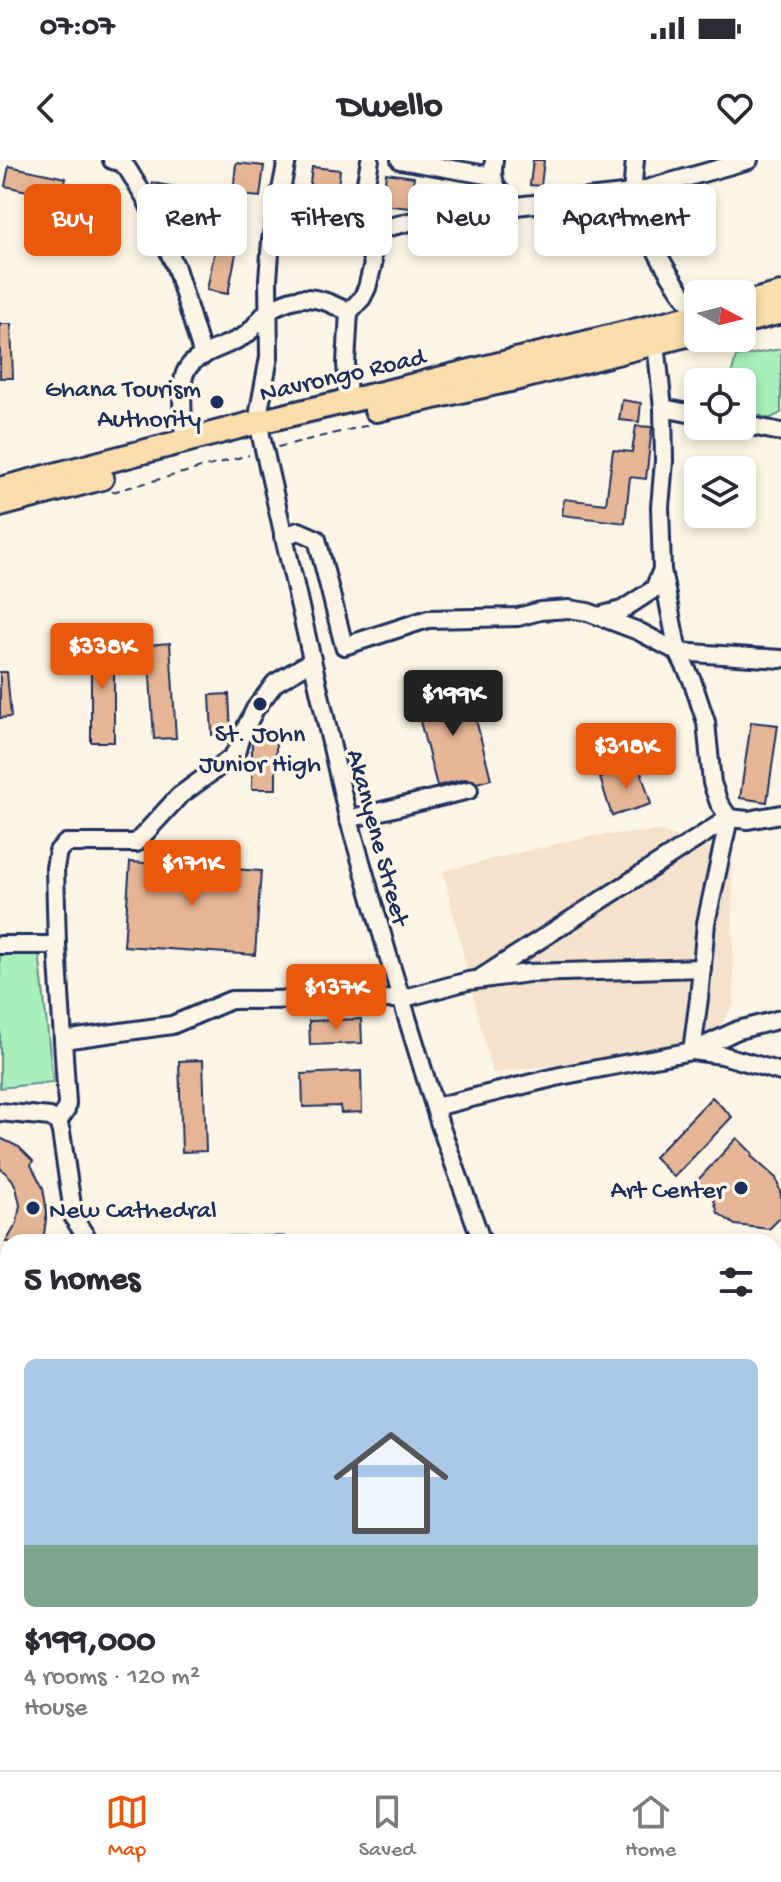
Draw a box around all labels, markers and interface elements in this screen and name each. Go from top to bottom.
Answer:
text: 07:07 [40,11,115,46]
icon: back [24,86,68,130]
icon: heart [713,86,757,130]
text: Dwello [338,87,443,130]
chip: Buy [24,184,121,256]
chip: Rent [137,184,247,256]
chip: Filters [263,184,392,256]
chip: New [408,184,518,256]
chip: Apartment [534,184,716,256]
north arrow [684,280,756,352]
map controls [684,280,756,528]
street label: Navrongo Road [257,343,431,412]
button: locate [684,368,756,440]
place label: Ghana Tourism Authority [45,376,201,437]
marker: Ghana Tourism Authority [208,393,226,411]
button: layers [684,456,756,528]
pin: $338K [46,623,158,691]
text: $338K [68,633,136,664]
pin: $199K [397,670,509,738]
text: $199K [422,680,484,711]
marker: St. John Junior High [251,695,269,713]
place label: St. John Junior High [199,721,321,782]
pin: $318K [570,723,682,791]
text: $318K [594,733,658,764]
street label: Akanyene Street [337,747,415,932]
pin: $171K [136,840,248,908]
text: $171K [162,850,222,881]
pin: $137K [280,964,392,1032]
text: $137K [304,974,368,1005]
place label: Art Center [611,1177,728,1208]
marker: Art Center [732,1179,750,1197]
place label: New Cathedral [49,1197,217,1228]
marker: New Cathedral [24,1199,42,1217]
icon: filters [714,1260,758,1304]
text: 5 homes [24,1262,140,1302]
icon: home [319,1411,463,1555]
text: $199,000 [24,1623,156,1663]
text: 4 rooms · 120 m² [24,1663,200,1694]
text: House [24,1694,88,1725]
tab: Map [105,1790,149,1864]
tab: Saved [359,1790,415,1864]
tab: Home [625,1790,676,1864]

